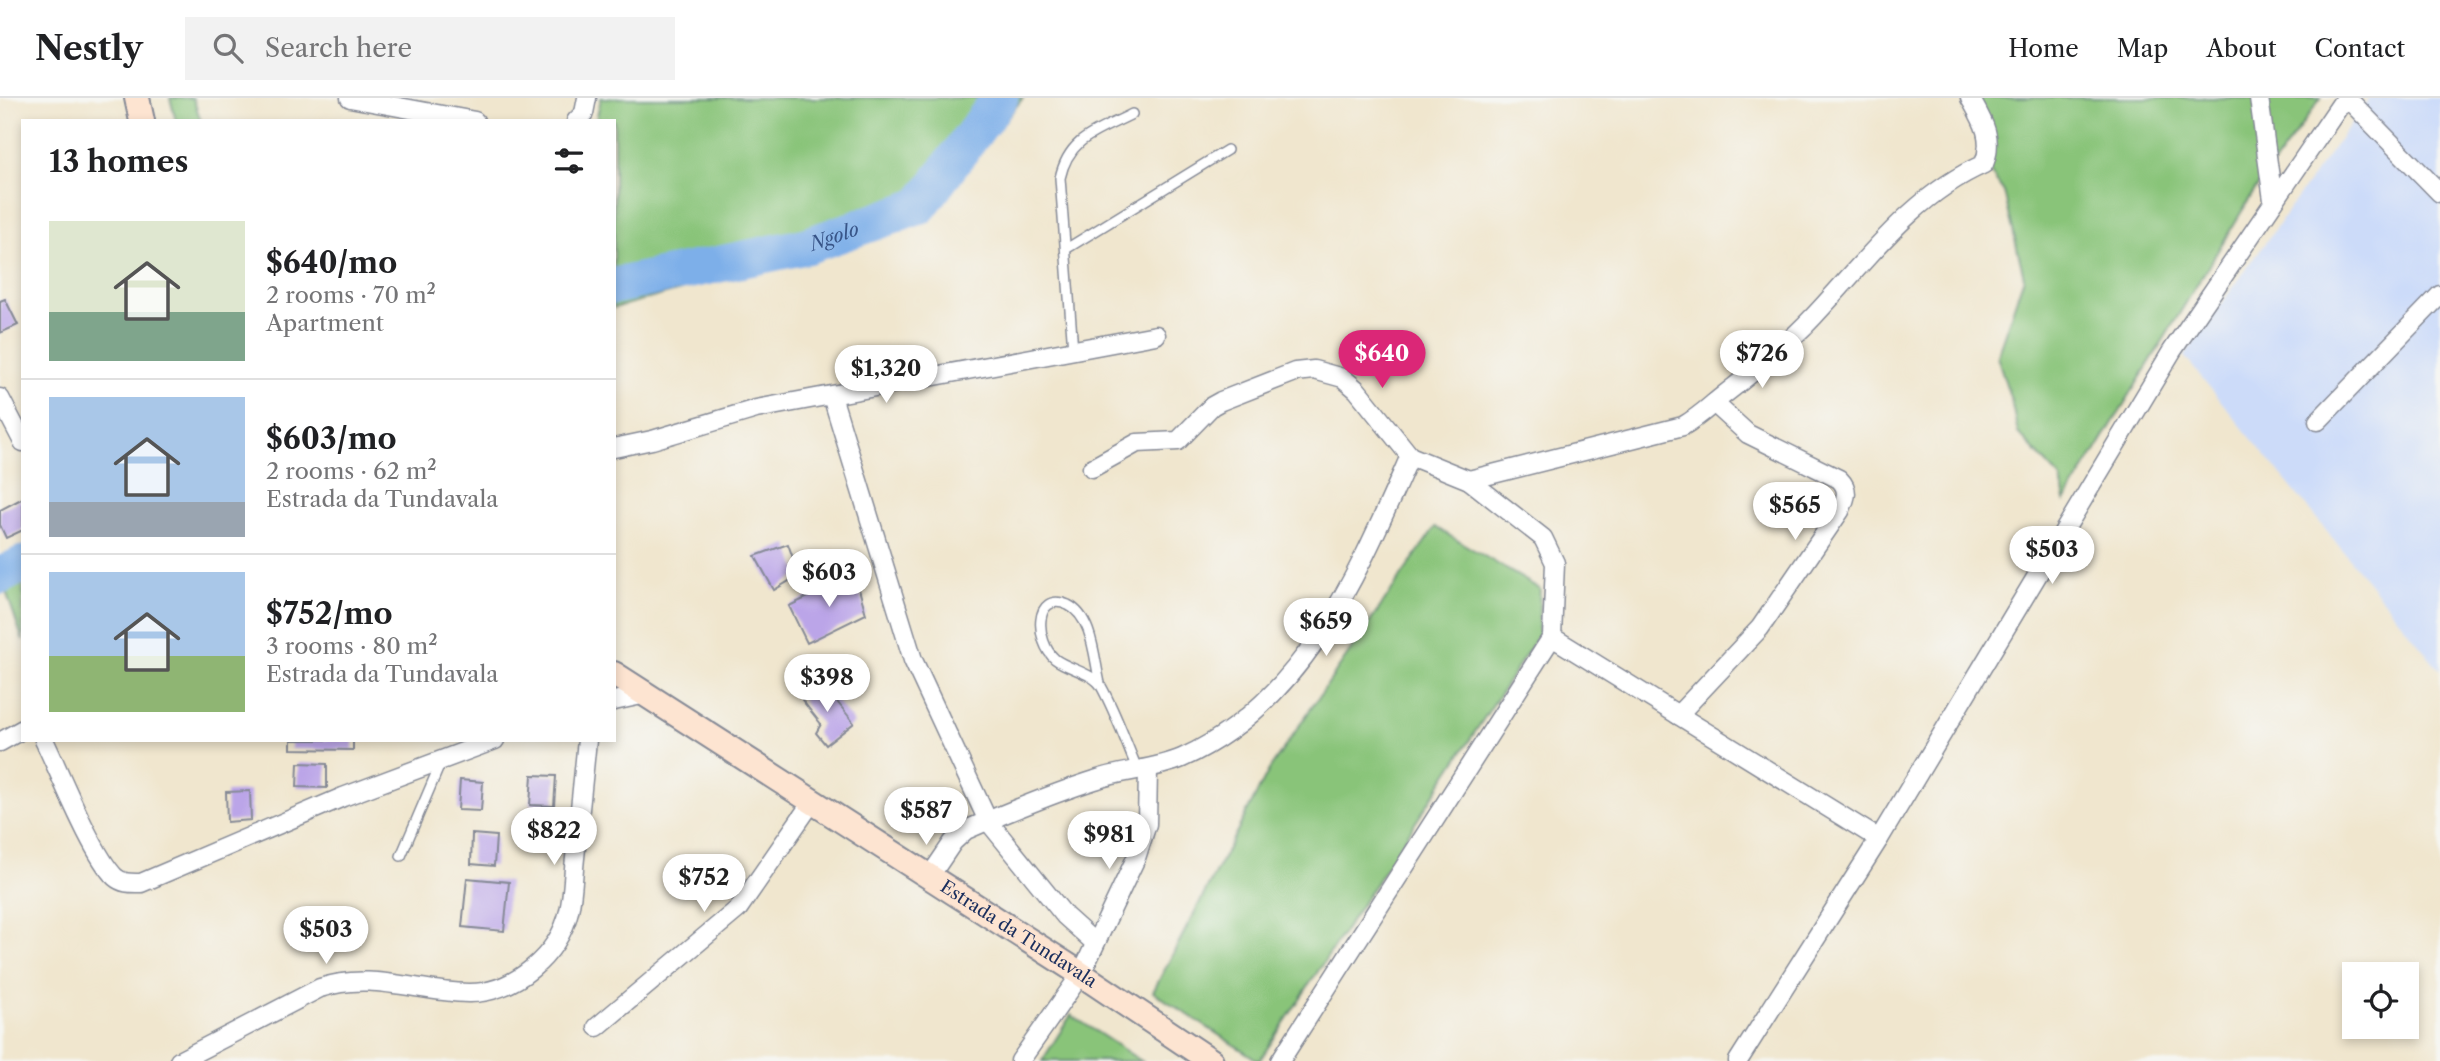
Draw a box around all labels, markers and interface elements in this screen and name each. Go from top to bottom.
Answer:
search box [185,17,675,80]
text: Nestly [35,28,143,69]
icon: search [209,29,247,67]
text: Search here [265,32,412,64]
text: Home [2008,34,2079,63]
text: Map [2117,34,2168,63]
text: About [2206,34,2277,63]
text: Contact [2315,34,2405,63]
icon: filters [550,142,588,180]
text: 13 homes [49,143,188,180]
water label: Ngolo [805,217,862,256]
text: $640/mo [266,244,397,281]
icon: home [105,249,189,333]
text: 2 rooms · 70 m² [266,281,436,309]
text: Apartment [266,309,384,337]
pin: $640 [1341,330,1423,390]
pin: $726 [1721,330,1803,390]
text: $640 [1355,339,1409,367]
text: $726 [1736,339,1788,367]
pin: $1,320 [829,345,943,405]
text: $1,320 [851,354,921,382]
text: $603/mo [266,420,397,457]
icon: home [105,425,189,509]
text: 2 rooms · 62 m² [266,457,437,485]
pin: $565 [1754,482,1836,542]
text: Estrada da Tundavala [266,485,498,513]
text: $565 [1769,491,1821,519]
pin: $503 [2011,526,2093,586]
text: $503 [2025,535,2079,563]
pin: $603 [788,550,870,609]
text: $603 [802,558,856,586]
text: $752/mo [266,595,393,632]
pin: $659 [1285,598,1367,658]
icon: home [105,600,189,684]
text: $659 [1299,607,1353,635]
text: 3 rooms · 80 m² [266,632,438,660]
pin: $398 [786,654,868,714]
text: Estrada da Tundavala [266,660,498,688]
text: $398 [800,663,854,691]
pin: $587 [885,788,967,847]
text: $587 [900,796,952,824]
pin: $822 [513,808,595,867]
pin: $981 [1068,812,1150,871]
text: $822 [527,816,581,844]
text: $981 [1083,820,1135,848]
pin: $752 [663,854,745,914]
text: $752 [679,863,729,891]
street label: Estrada da Tundavala [936,876,1102,993]
pin: $503 [285,906,367,966]
text: $503 [299,915,353,943]
map controls [2342,962,2419,1039]
button: locate [2342,962,2419,1039]

